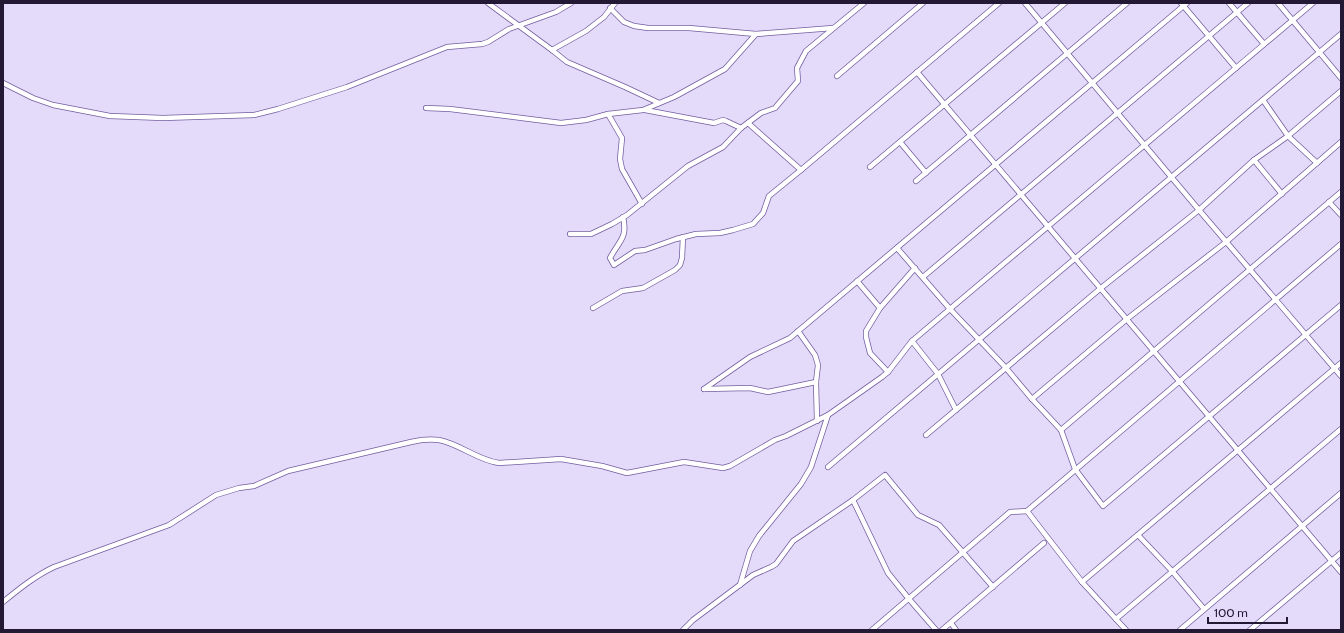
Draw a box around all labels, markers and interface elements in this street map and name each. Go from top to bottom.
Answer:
scale bar [1208,599,1287,625]
text: 100 m [1214,605,1248,620]

